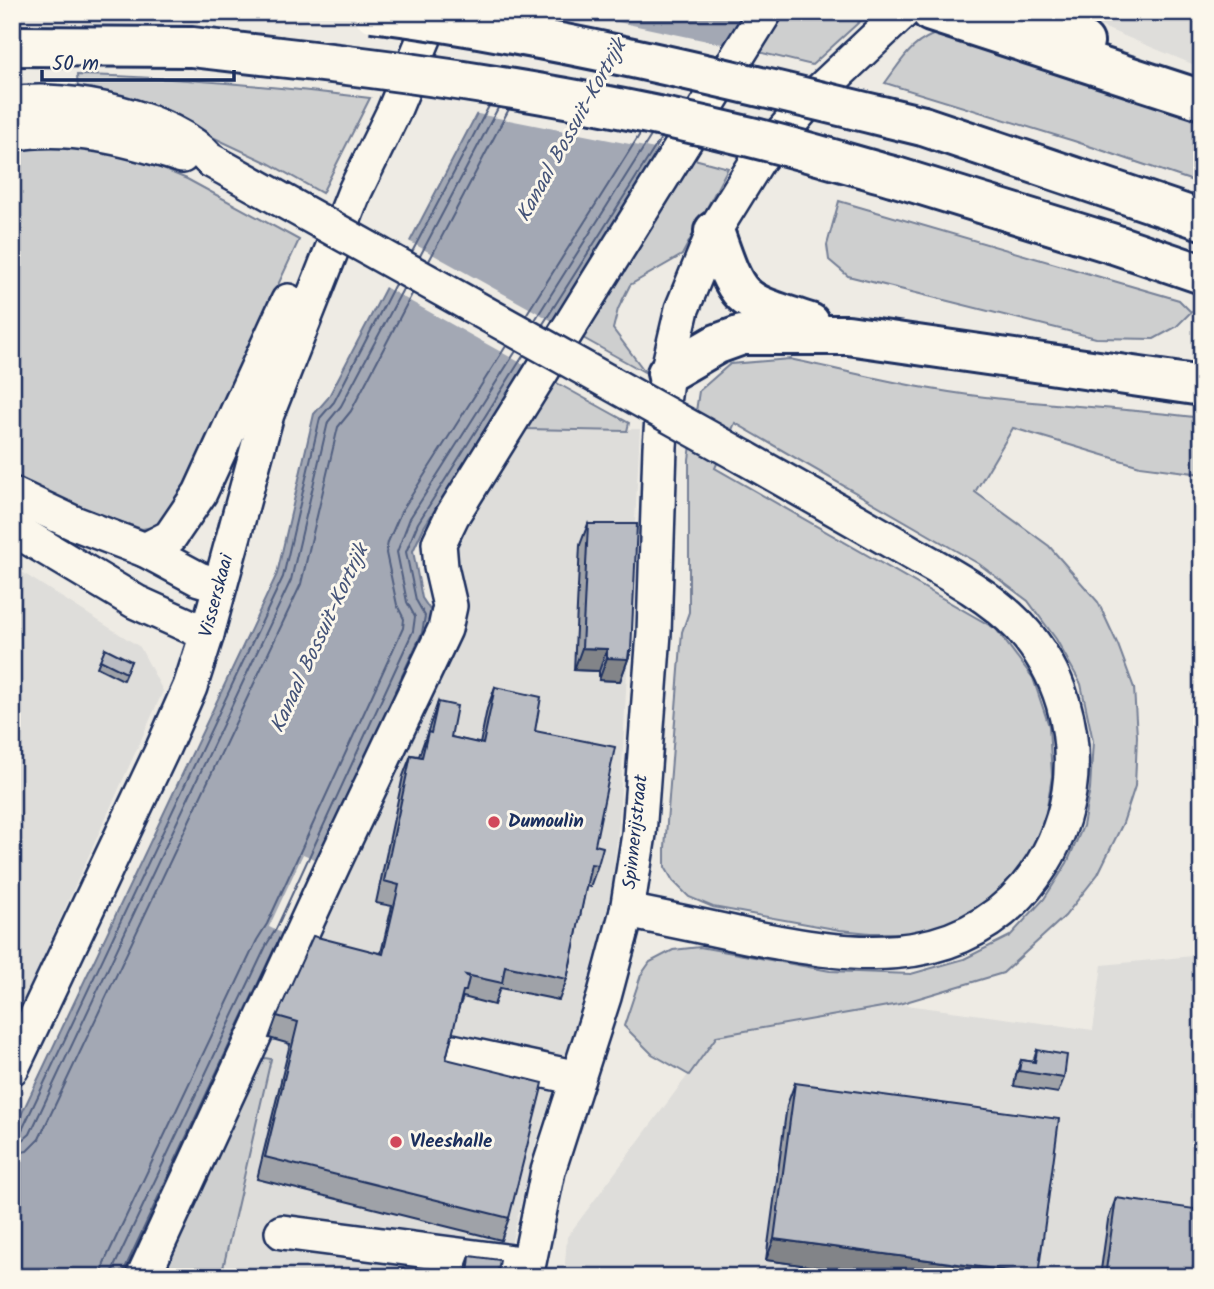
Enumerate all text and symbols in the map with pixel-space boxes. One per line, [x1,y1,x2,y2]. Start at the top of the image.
water label: Kanaal Bossuit-Kortrijk [508,31,638,228]
scale bar [42,38,234,82]
text: 50 m [52,48,99,81]
water label: Kanaal Bossuit-Kortrijk [262,537,379,739]
street label: Visserskaai [192,550,243,641]
street label: Spinnerijstraat [615,773,657,891]
place label: Dumoulin [508,807,584,837]
marker: Dumoulin [486,814,502,830]
place label: Vleeshalle [410,1127,492,1157]
marker: Vleeshalle [388,1134,404,1150]

